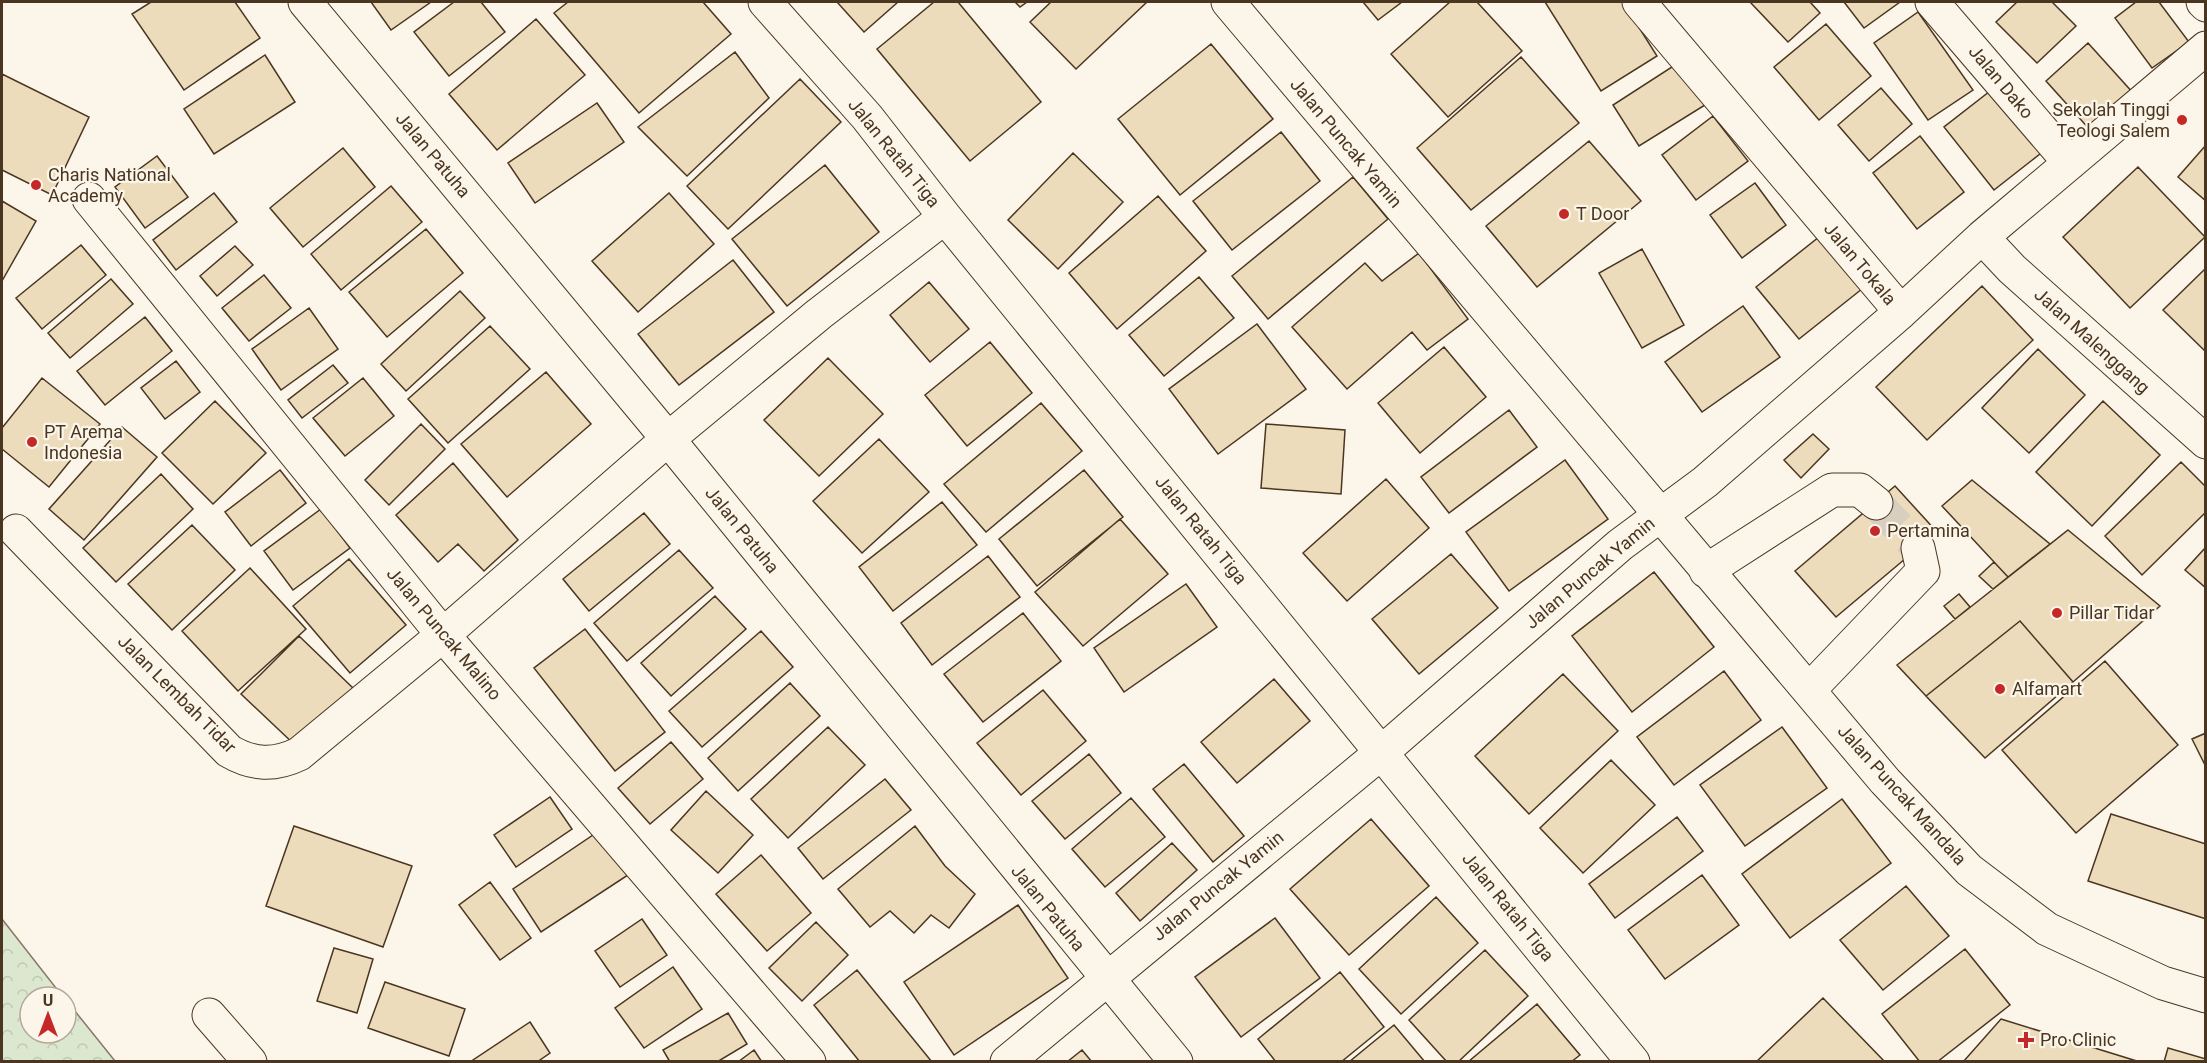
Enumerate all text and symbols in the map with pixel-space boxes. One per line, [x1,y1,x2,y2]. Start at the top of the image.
street label: Jalan Dako [1965,41,2038,123]
street label: Jalan Puncak Yamin [1286,74,1407,212]
street label: Jalan Ratah Tiga [844,94,945,211]
place label: Sekolah Tinggi Teologi Salem [2053,99,2170,141]
street label: Jalan Patuha [392,108,475,202]
marker: Sekolah Tinggi Teologi Salem [2175,113,2189,127]
place label: Charis National Academy [48,164,171,206]
marker: Charis National Academy [29,178,43,192]
place label: T Door [1576,203,1629,224]
marker: T Door [1557,207,1571,221]
street label: Jalan Tokala [1820,218,1901,309]
street label: Jalan Malenggang [2030,283,2154,398]
place label: PT Arema Indonesia [44,421,123,463]
marker: PT Arema Indonesia [25,435,39,449]
street label: Jalan Ratah Tiga [1151,471,1252,588]
street label: Jalan Patuha [701,482,784,577]
street label: Jalan Puncak Yamin [1521,512,1659,633]
place label: Pertamina [1887,520,1970,541]
marker: Pertamina [1868,524,1882,538]
street label: Jalan Puncak Malino [383,563,506,704]
place label: Pillar Tidar [2069,602,2155,623]
marker: Pillar Tidar [2050,606,2064,620]
street label: Jalan Lembah Tidar [114,630,241,757]
place label: Alfamart [2012,678,2082,699]
marker: Alfamart [1993,682,2007,696]
street label: Jalan Puncak Mandala [1834,720,1971,869]
street label: Jalan Puncak Yamin [1148,826,1287,945]
street label: Jalan Ratah Tiga [1458,848,1559,965]
street label: Jalan Patuha [1007,860,1090,955]
north arrow [18,985,78,1045]
text: U [43,991,53,1010]
place label: Pro Clinic [2040,1029,2116,1050]
marker: Pro Clinic [2017,1031,2035,1049]

